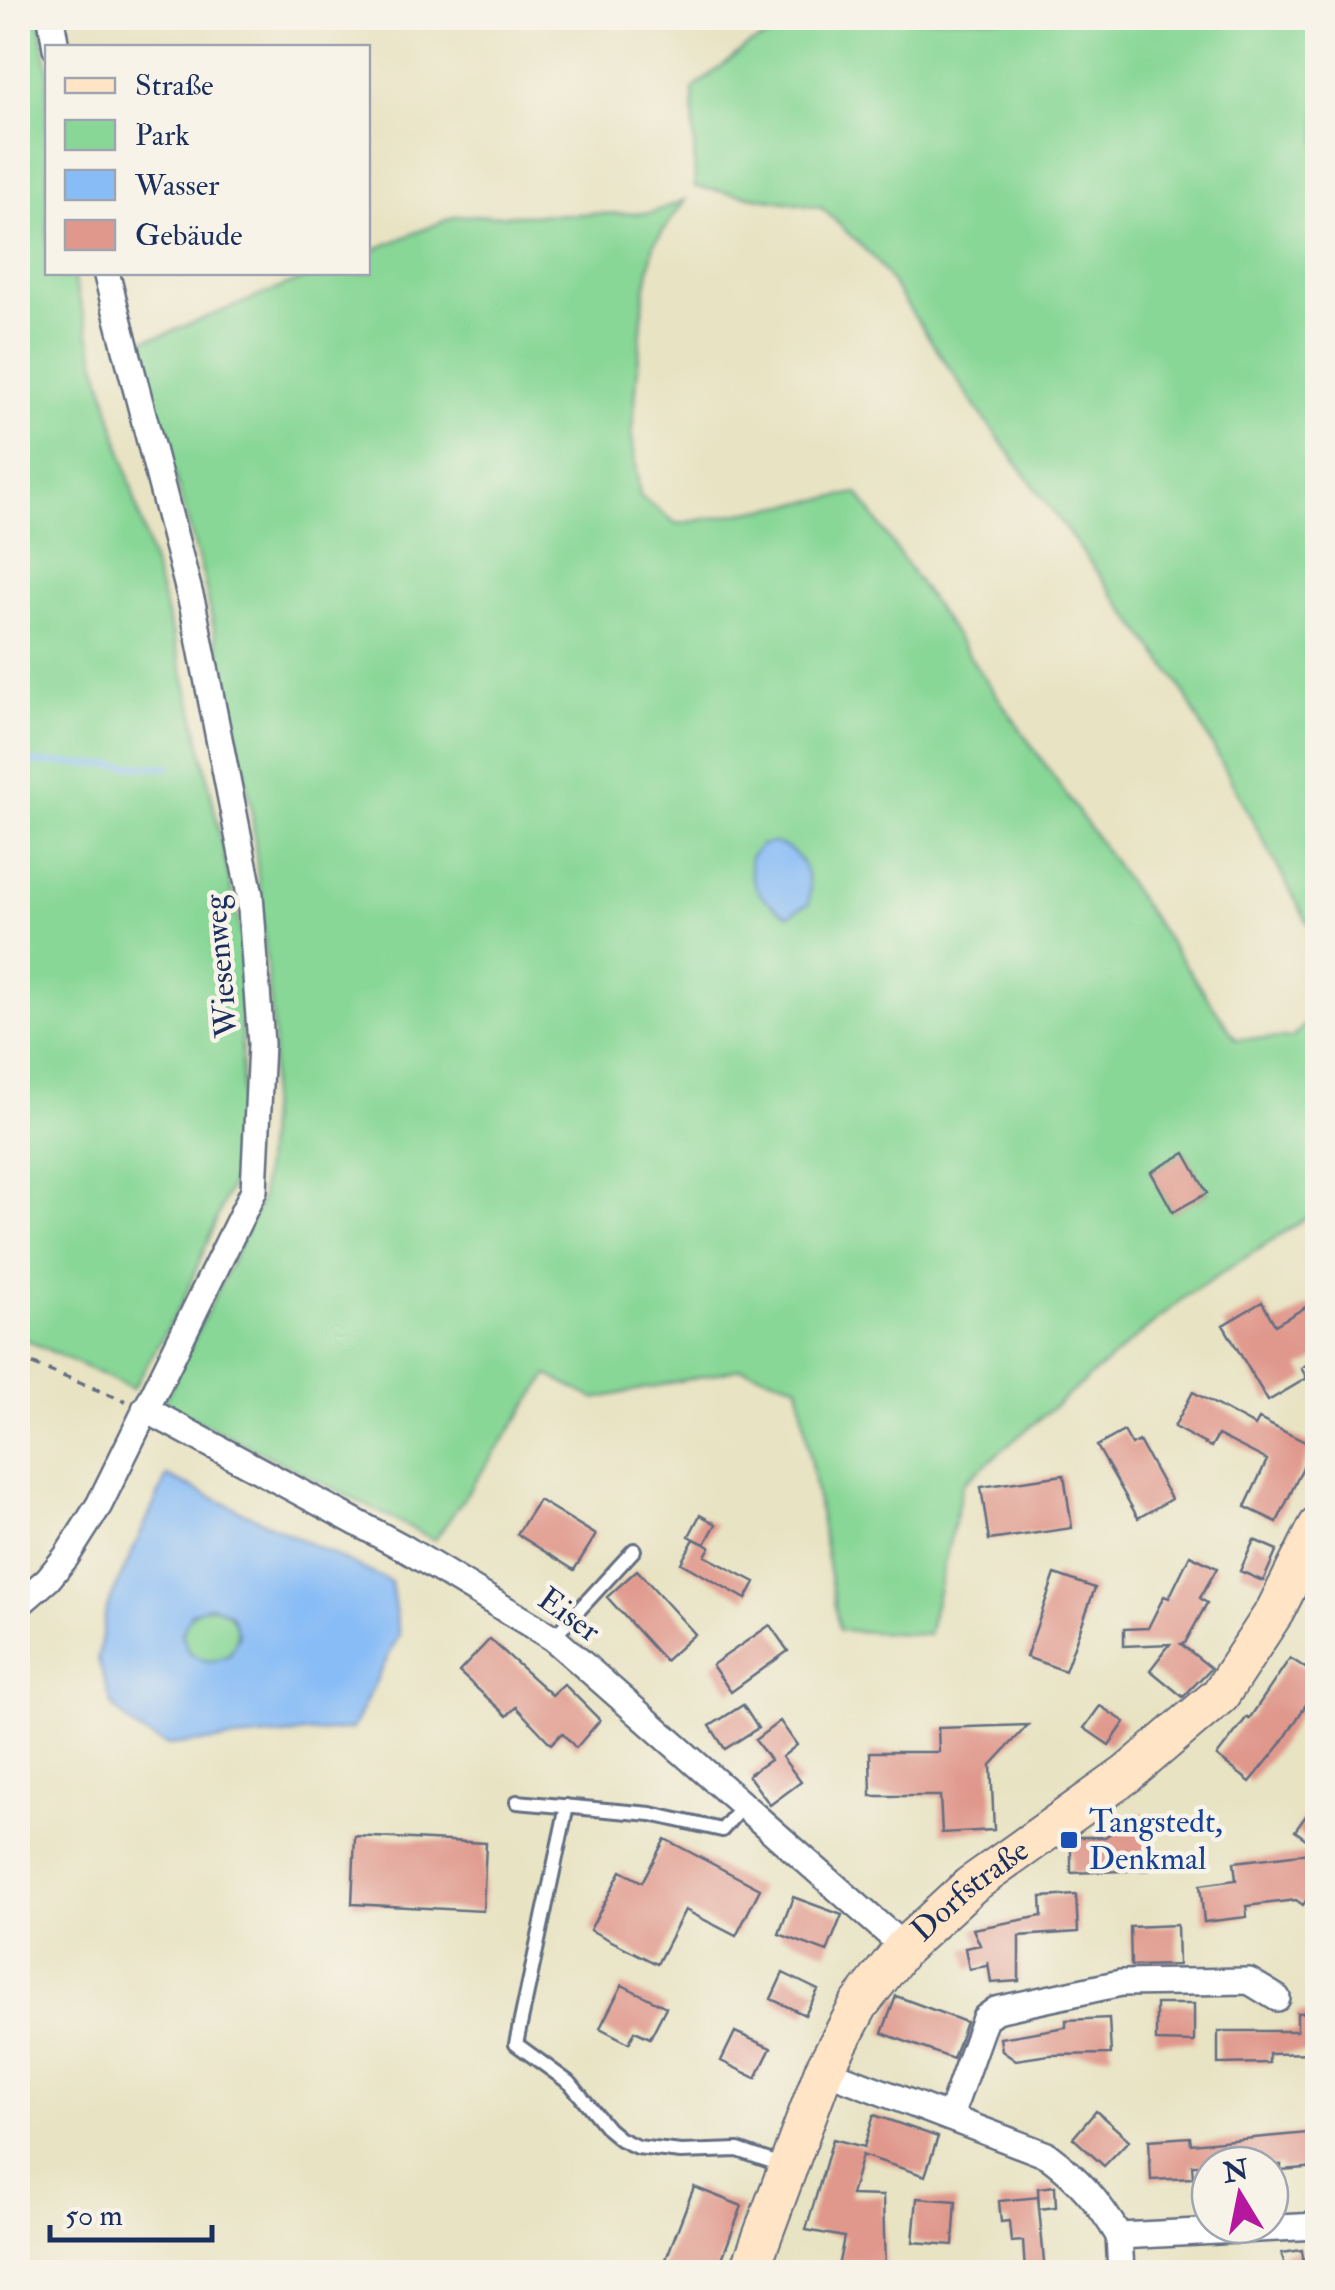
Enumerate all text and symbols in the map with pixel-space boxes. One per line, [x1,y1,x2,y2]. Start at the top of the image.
legend [45,45,370,275]
text: Straße [135,67,214,104]
text: Park [135,117,190,154]
text: Wasser [134,167,220,204]
text: Gebäude [135,217,243,254]
street label: Wiesenweg [195,892,247,1040]
street label: Eiser [530,1579,608,1651]
place label: Tangstedt, Denkmal [1089,1802,1223,1879]
marker: Tangstedt, Denkmal [1058,1829,1080,1851]
street label: Dorfstraße [903,1830,1037,1950]
north arrow [1190,2145,1290,2245]
text: N [1220,2152,1252,2191]
scale bar [50,2180,212,2242]
text: 50 m [65,2197,123,2234]

